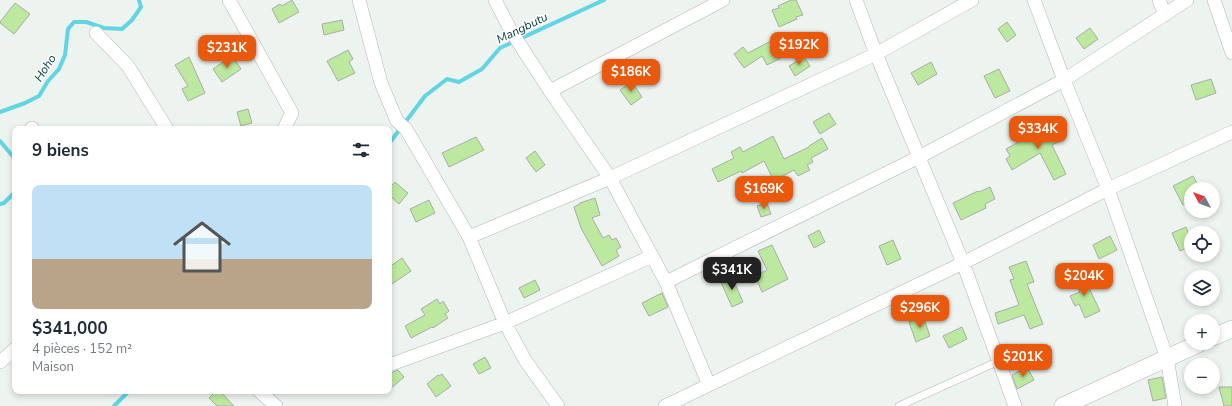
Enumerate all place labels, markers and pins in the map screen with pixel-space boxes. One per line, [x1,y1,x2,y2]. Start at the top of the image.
pin: $192K [771,32,827,66]
pin: $231K [199,35,255,69]
pin: $186K [603,59,659,93]
pin: $334K [1010,116,1066,150]
pin: $169K [736,176,792,210]
pin: $341K [704,257,760,291]
pin: $204K [1056,263,1112,297]
pin: $296K [892,295,948,329]
pin: $201K [995,344,1051,378]

